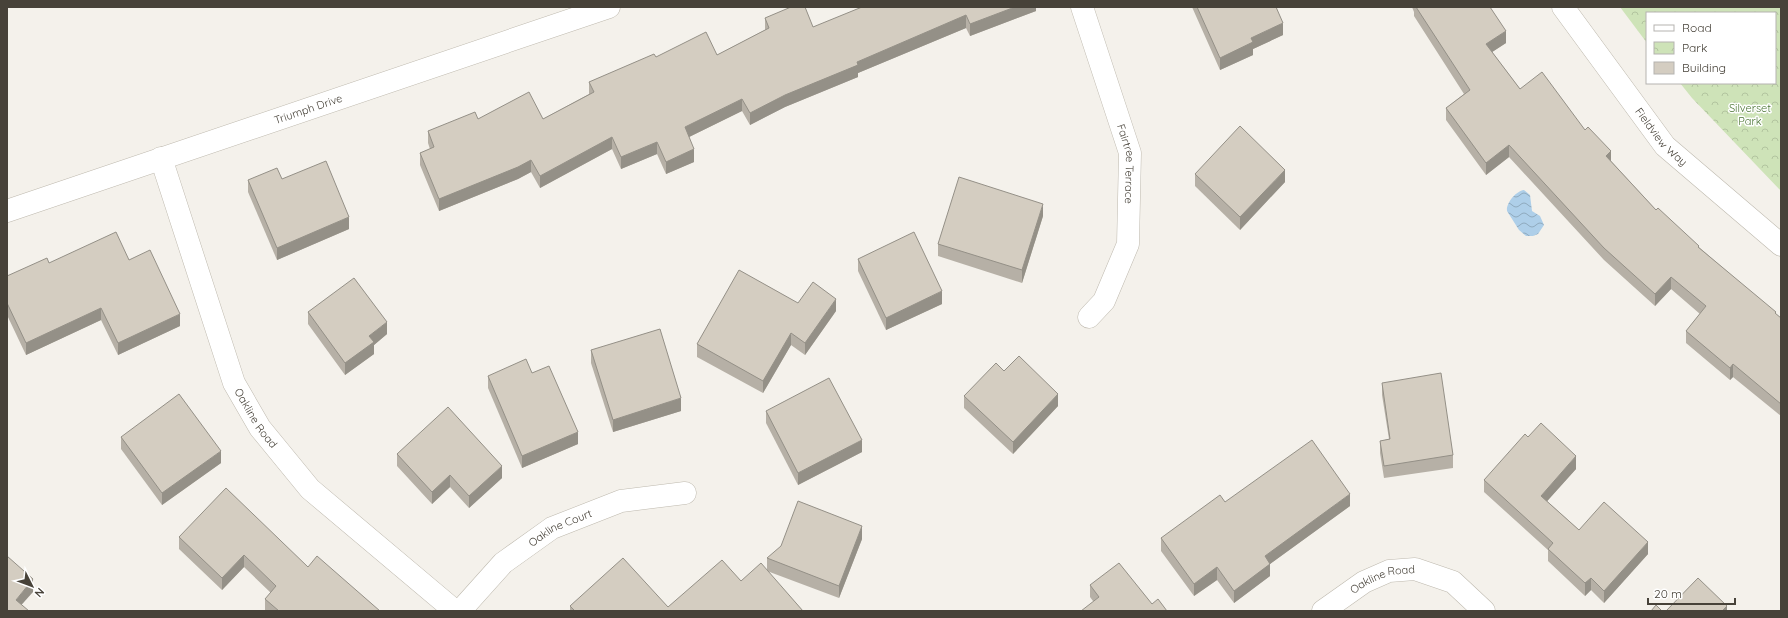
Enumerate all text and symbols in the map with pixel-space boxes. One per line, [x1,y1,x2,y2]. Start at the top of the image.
legend [1646,12,1776,84]
text: Road [1682,20,1712,35]
text: Park [1682,40,1707,55]
text: Building [1682,60,1726,75]
street label: Triumph Drive [272,91,344,127]
park label: Silverset Park [1729,101,1771,128]
street label: Fieldview Way [1632,105,1690,169]
street label: Fairtree Terrace [1114,122,1138,204]
street label: Oakline Road [231,386,281,451]
street label: Oakline Court [526,506,594,550]
street label: Oakline Road [1347,562,1415,597]
north arrow [12,566,52,606]
scale bar [1648,580,1735,606]
text: N [32,585,47,600]
text: 20 m [1654,586,1682,601]

